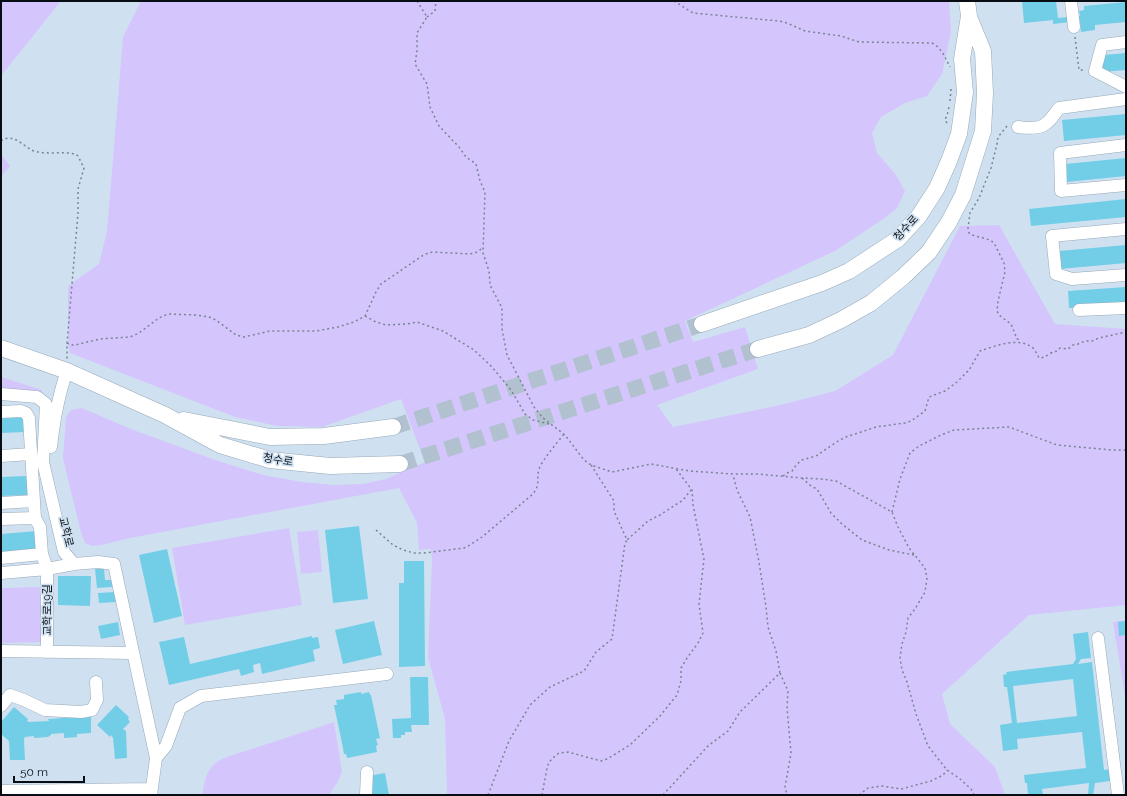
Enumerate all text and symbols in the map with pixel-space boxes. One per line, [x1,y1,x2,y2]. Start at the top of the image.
street label: 청수로 [891,212,921,244]
street label: 청수로 [262,451,294,469]
street label: 교학로 [56,516,76,548]
street label: 교학로19길 [41,584,54,636]
scale bar [14,758,84,784]
text: 50 m [20,765,48,779]

